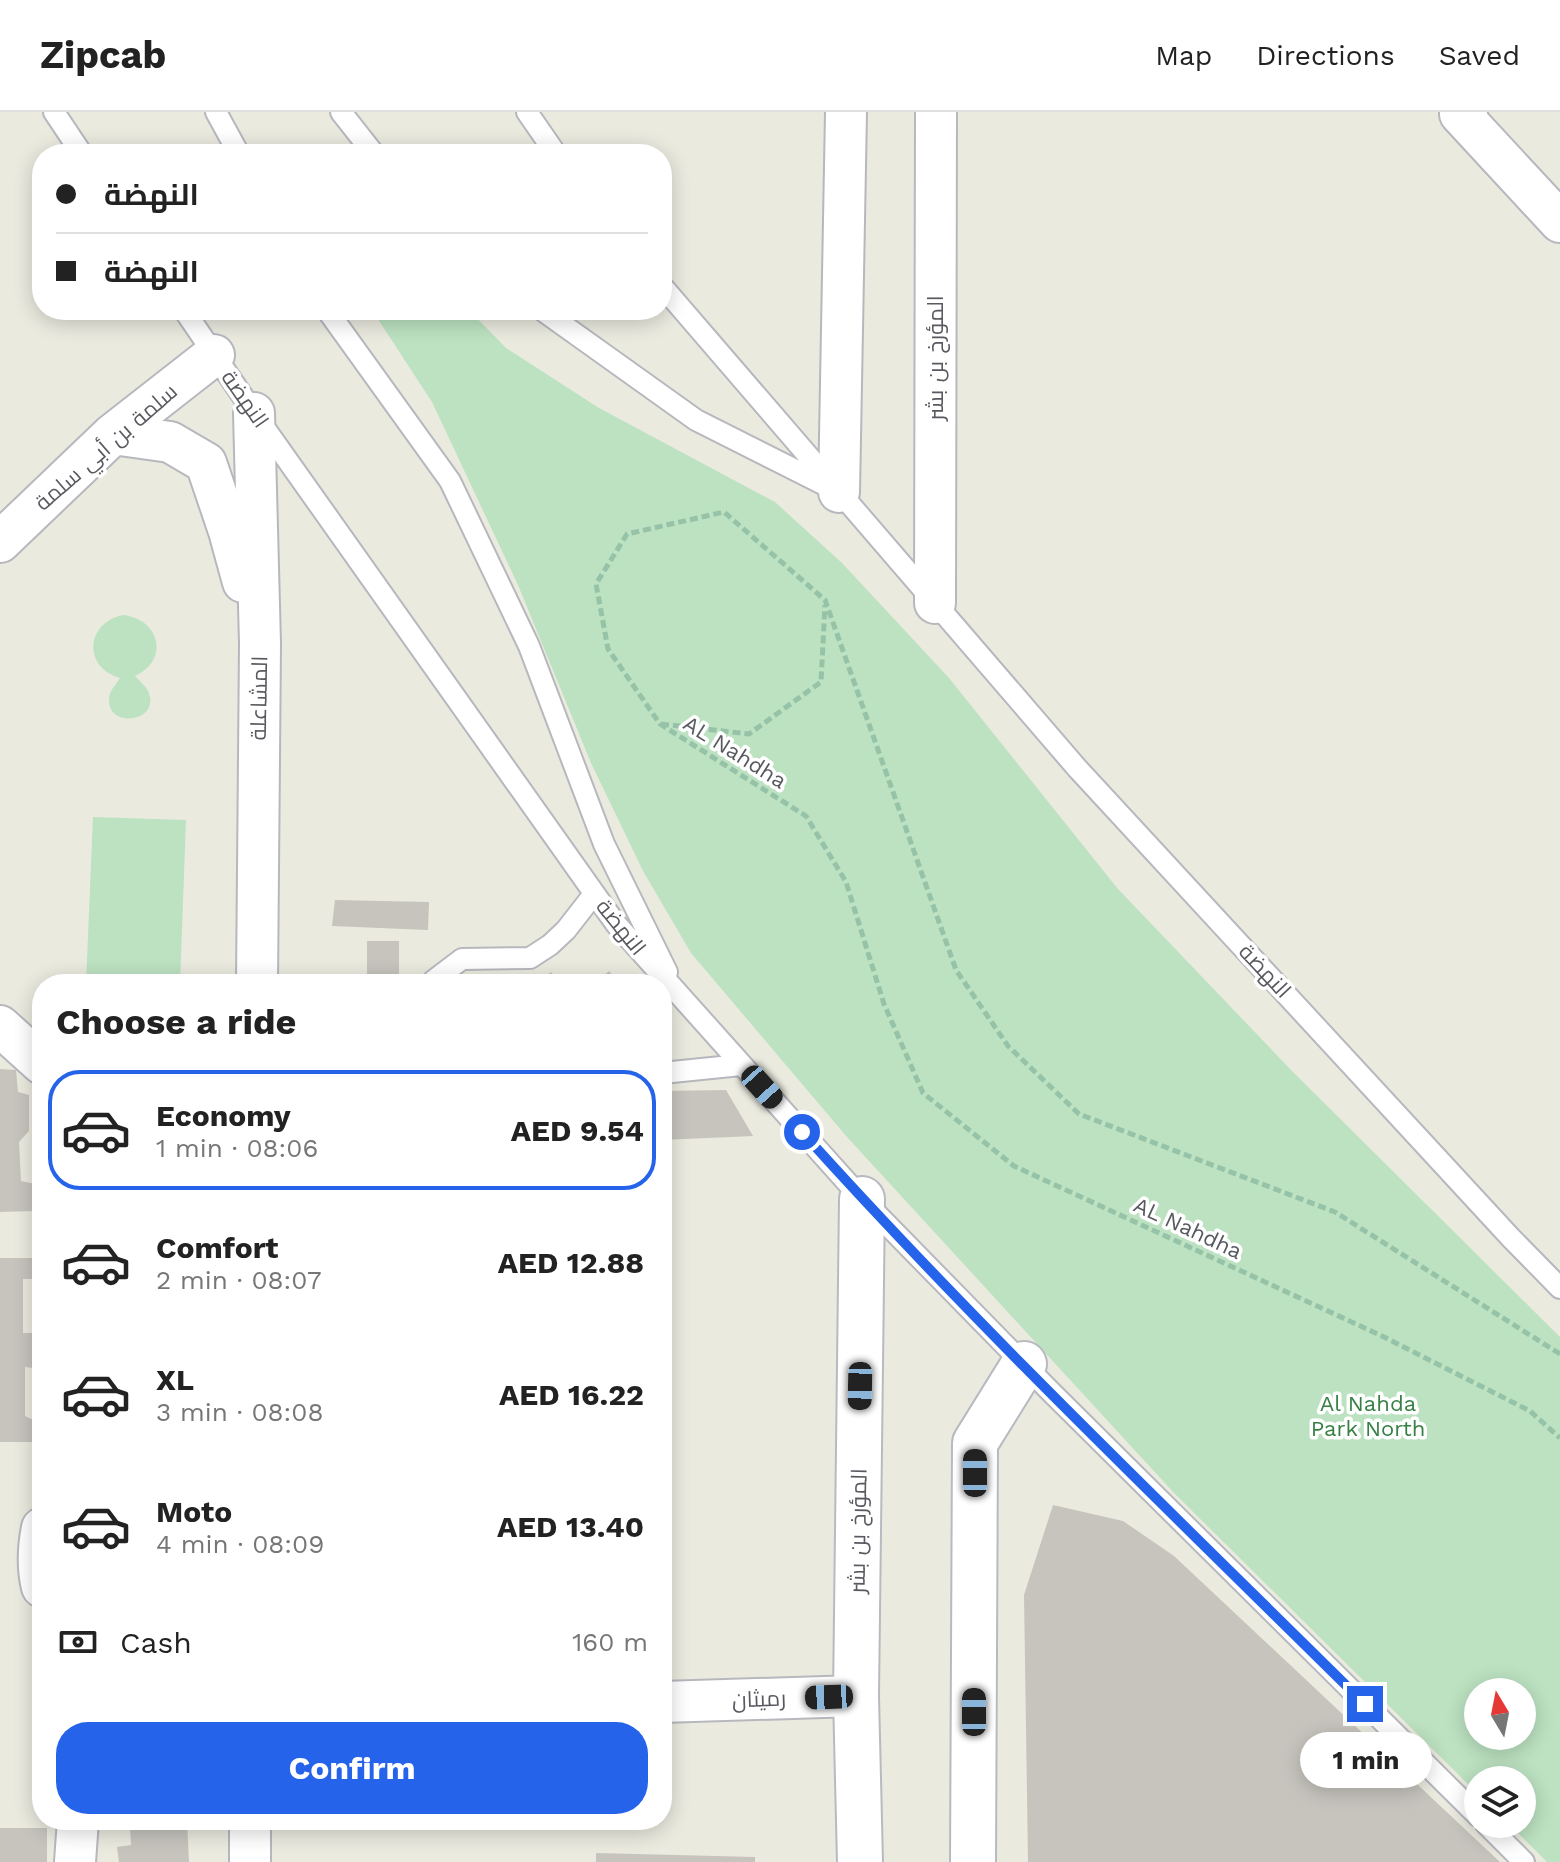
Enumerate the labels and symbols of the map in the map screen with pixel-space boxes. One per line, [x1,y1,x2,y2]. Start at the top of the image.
street label: المؤرخ بن بشر [923,295,950,423]
street label: النهضة [215,365,274,433]
street label: سلمة بن أبي سلمة [29,378,185,519]
street label: المشاعلة [246,655,272,741]
street label: AL Nahdha [679,711,791,793]
street label: النهضة [590,894,651,961]
street label: النهضة [1233,939,1296,1004]
car [737,1061,787,1113]
route start [784,1114,820,1150]
street label: AL Nahdha [1130,1192,1246,1264]
car [848,1362,872,1410]
park label: Al Nahda Park North [1311,1391,1425,1441]
car [963,1449,987,1497]
street label: المؤرخ بن بشر [844,1468,874,1596]
north arrow [1464,1678,1536,1750]
car [805,1684,853,1710]
street label: رميثان [732,1686,786,1712]
route end [1347,1686,1383,1722]
car [962,1688,986,1736]
callout: 1 min [1299,1732,1431,1788]

